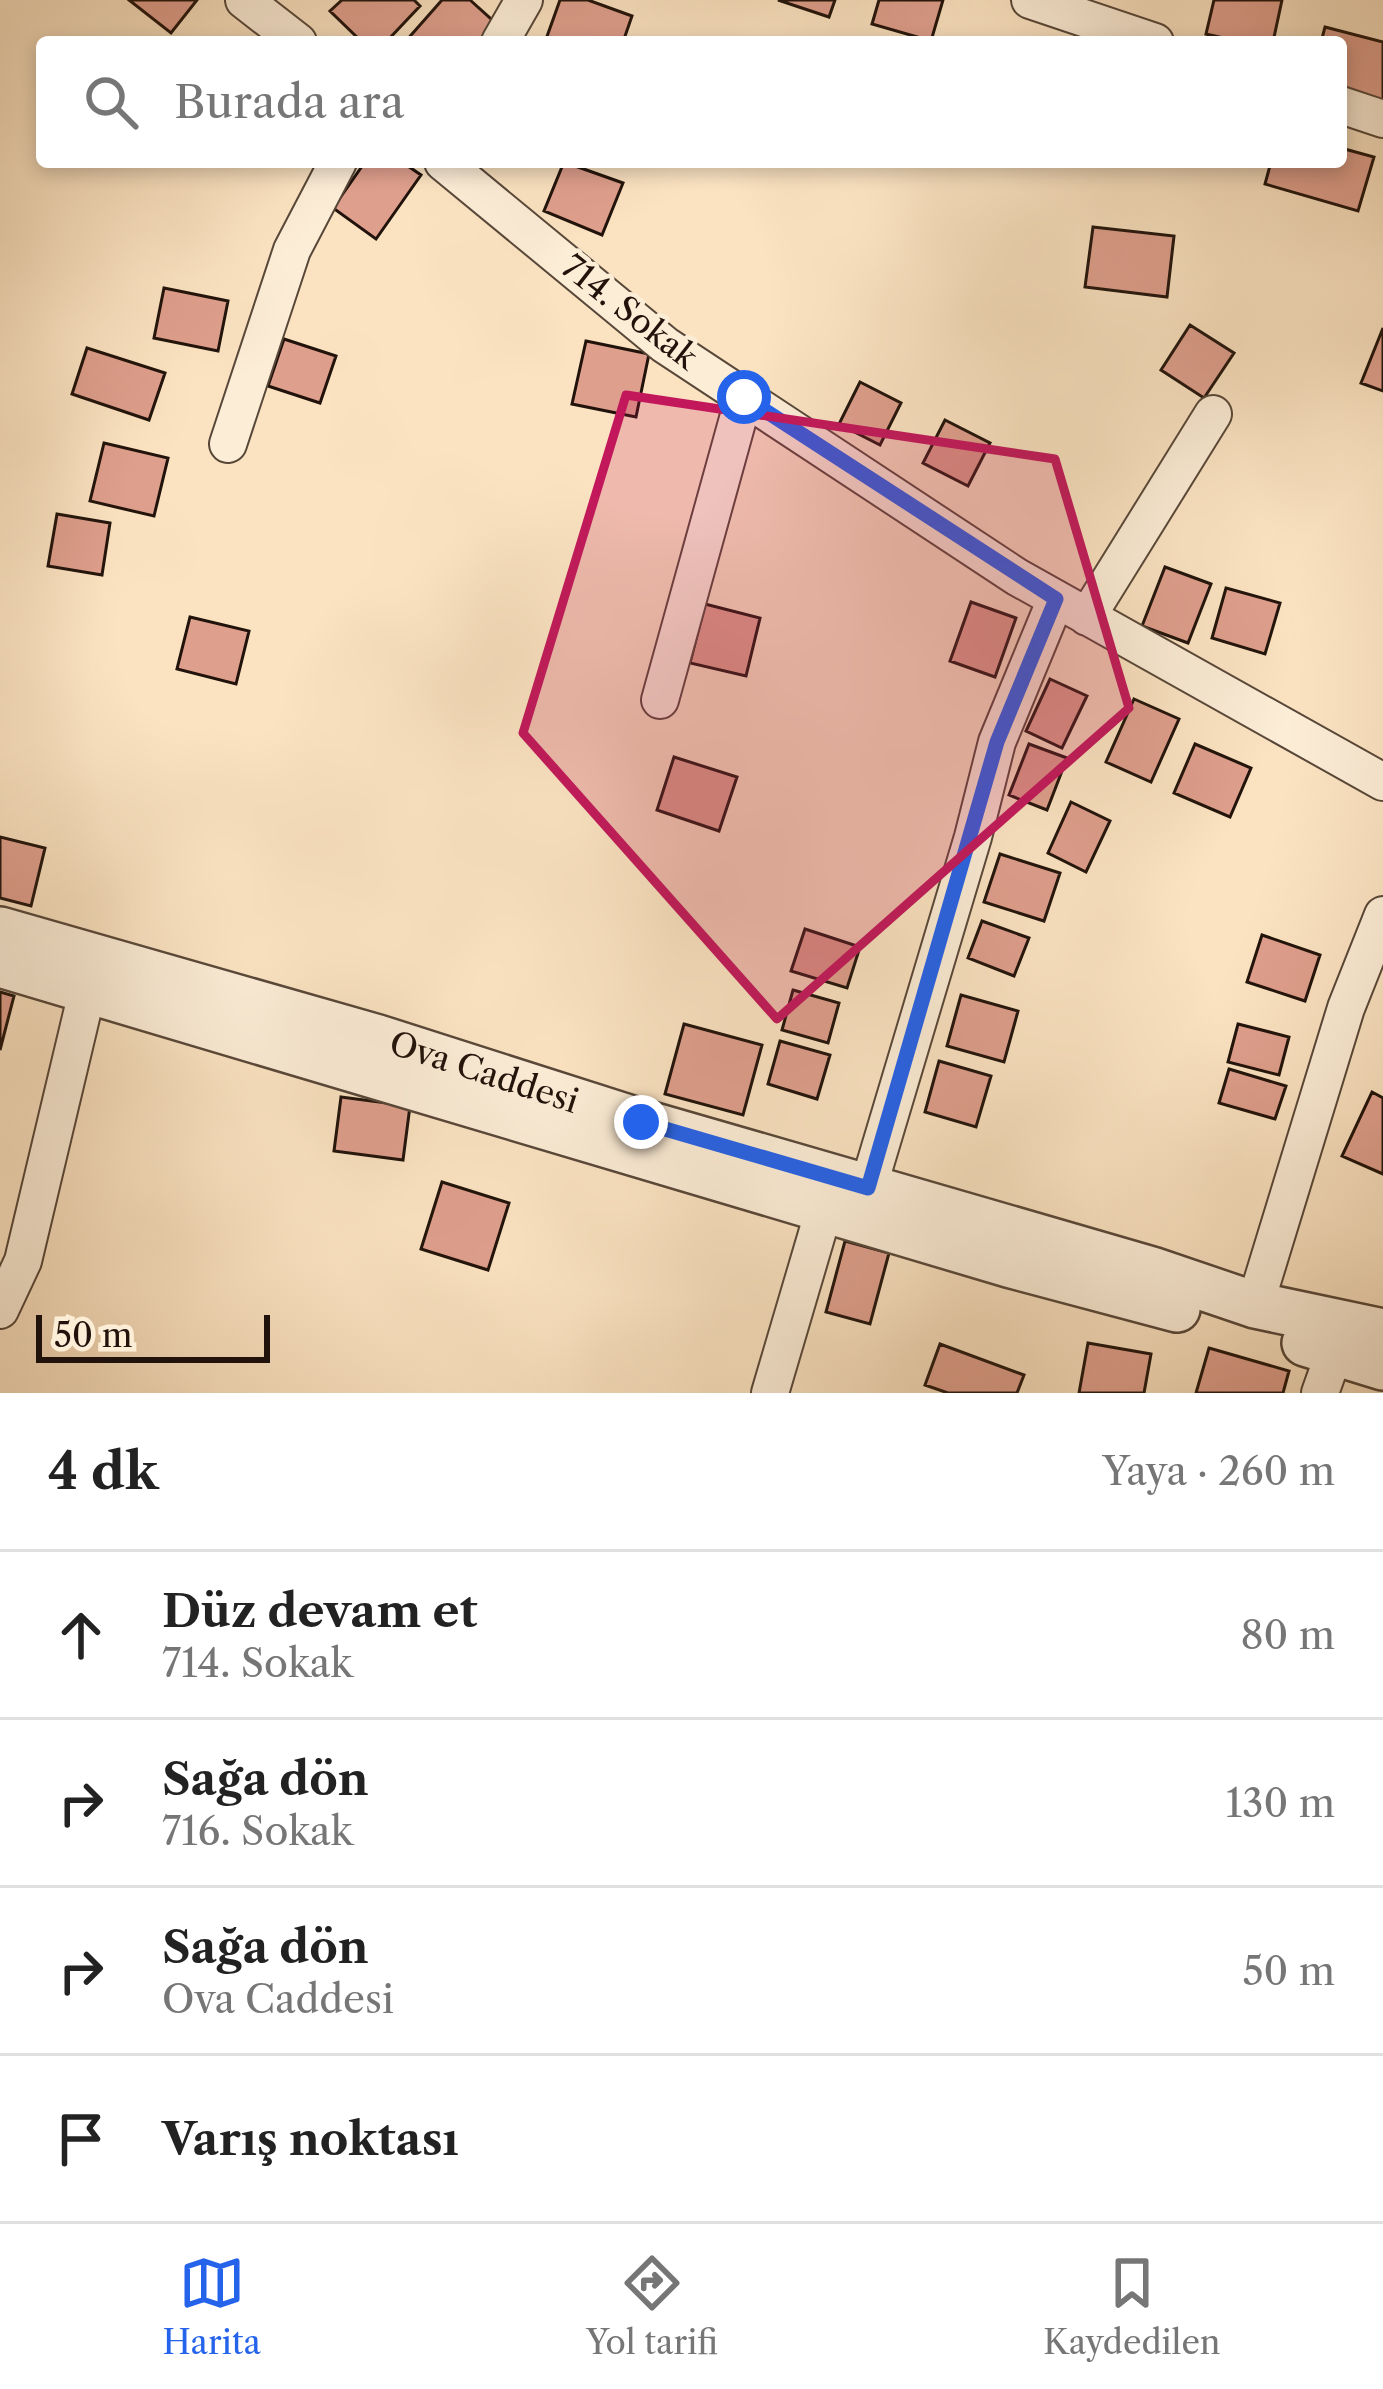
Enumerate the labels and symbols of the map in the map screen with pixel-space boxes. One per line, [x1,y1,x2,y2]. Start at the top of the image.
street label: 714. Sokak [554,246,708,379]
route start [717,370,771,424]
street label: Ova Caddesi [384,1022,584,1122]
route end [614,1095,668,1149]
scale bar [36,1309,270,1362]

